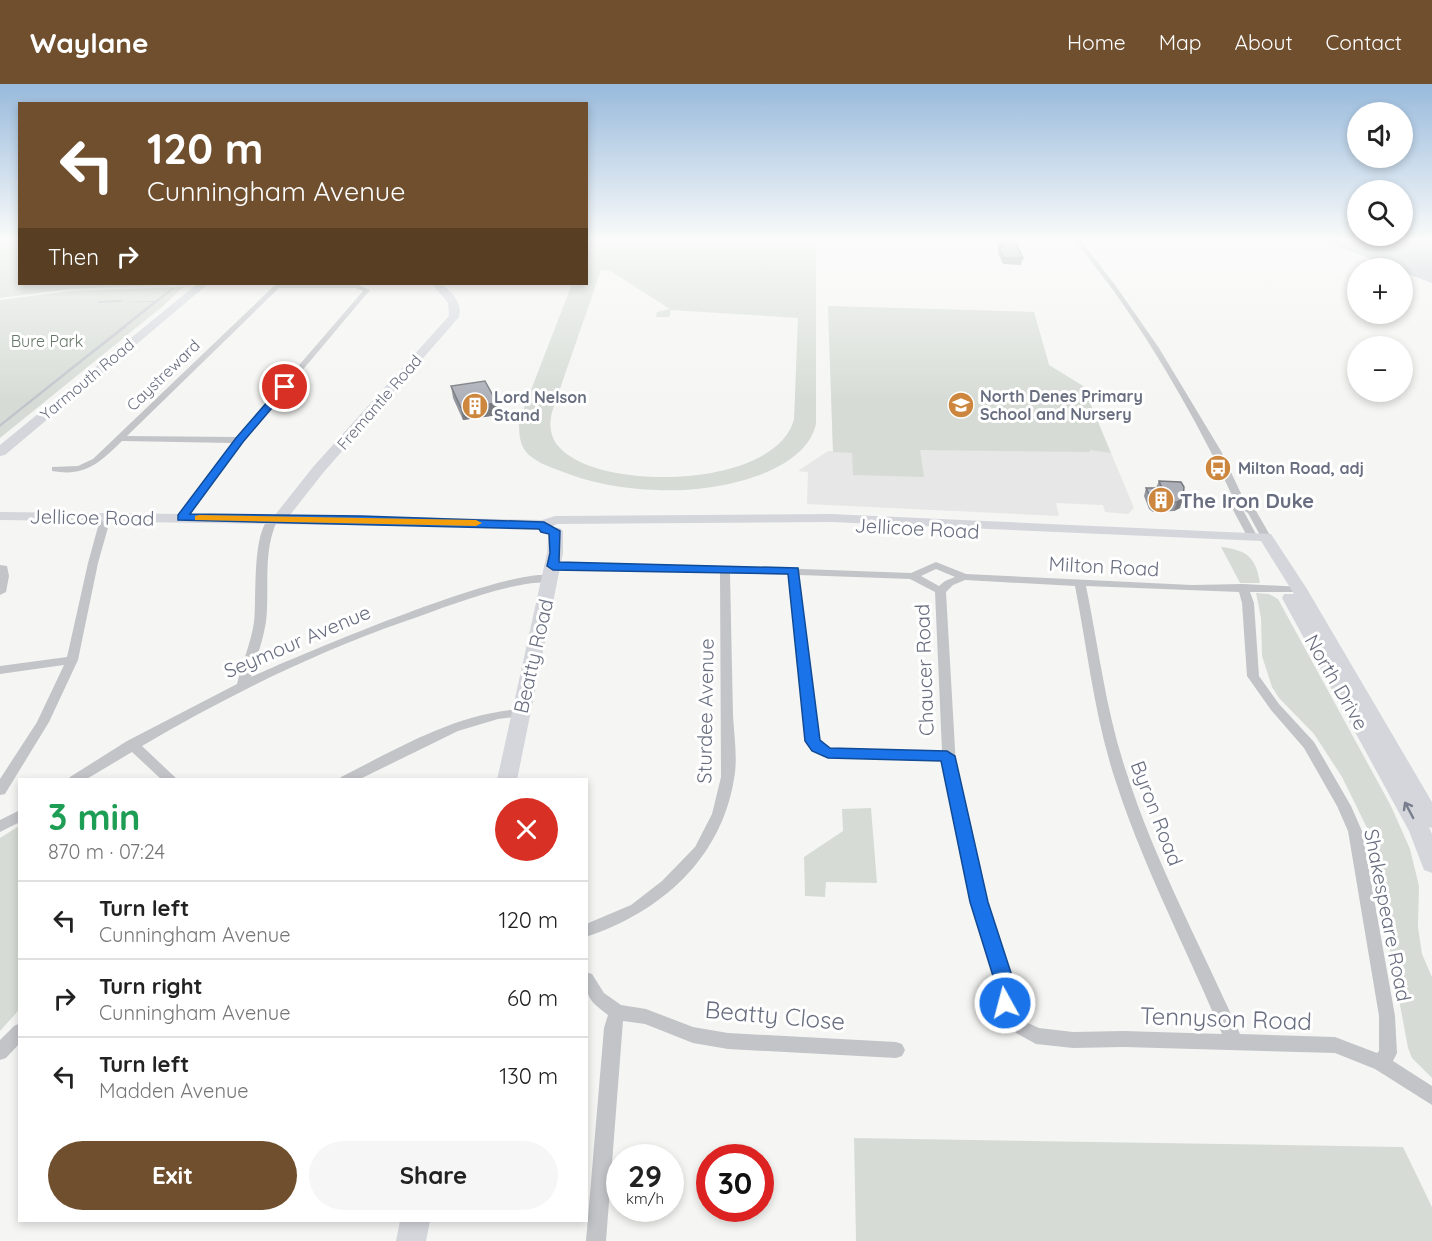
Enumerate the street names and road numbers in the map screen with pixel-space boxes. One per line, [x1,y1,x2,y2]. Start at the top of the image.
street label: Yarmouth Road [36,334,138,424]
street label: Caystreward [122,335,204,415]
street label: Fremantle Road [332,350,426,454]
street label: Jellicoe Road [29,503,155,531]
street label: Jellicoe Road [854,512,980,544]
street label: Milton Road [1048,551,1160,581]
street label: Beatty Road [508,596,558,716]
street label: Seymour Avenue [220,599,374,683]
street label: Chaucer Road [909,604,939,736]
street label: North Drive [1300,630,1374,734]
street label: Sturdee Avenue [691,638,719,784]
street label: Byron Road [1126,757,1188,869]
street label: Shakespeare Road [1359,827,1417,1003]
street label: Beatty Close [704,994,846,1036]
street label: Tennyson Road [1140,1000,1312,1036]

